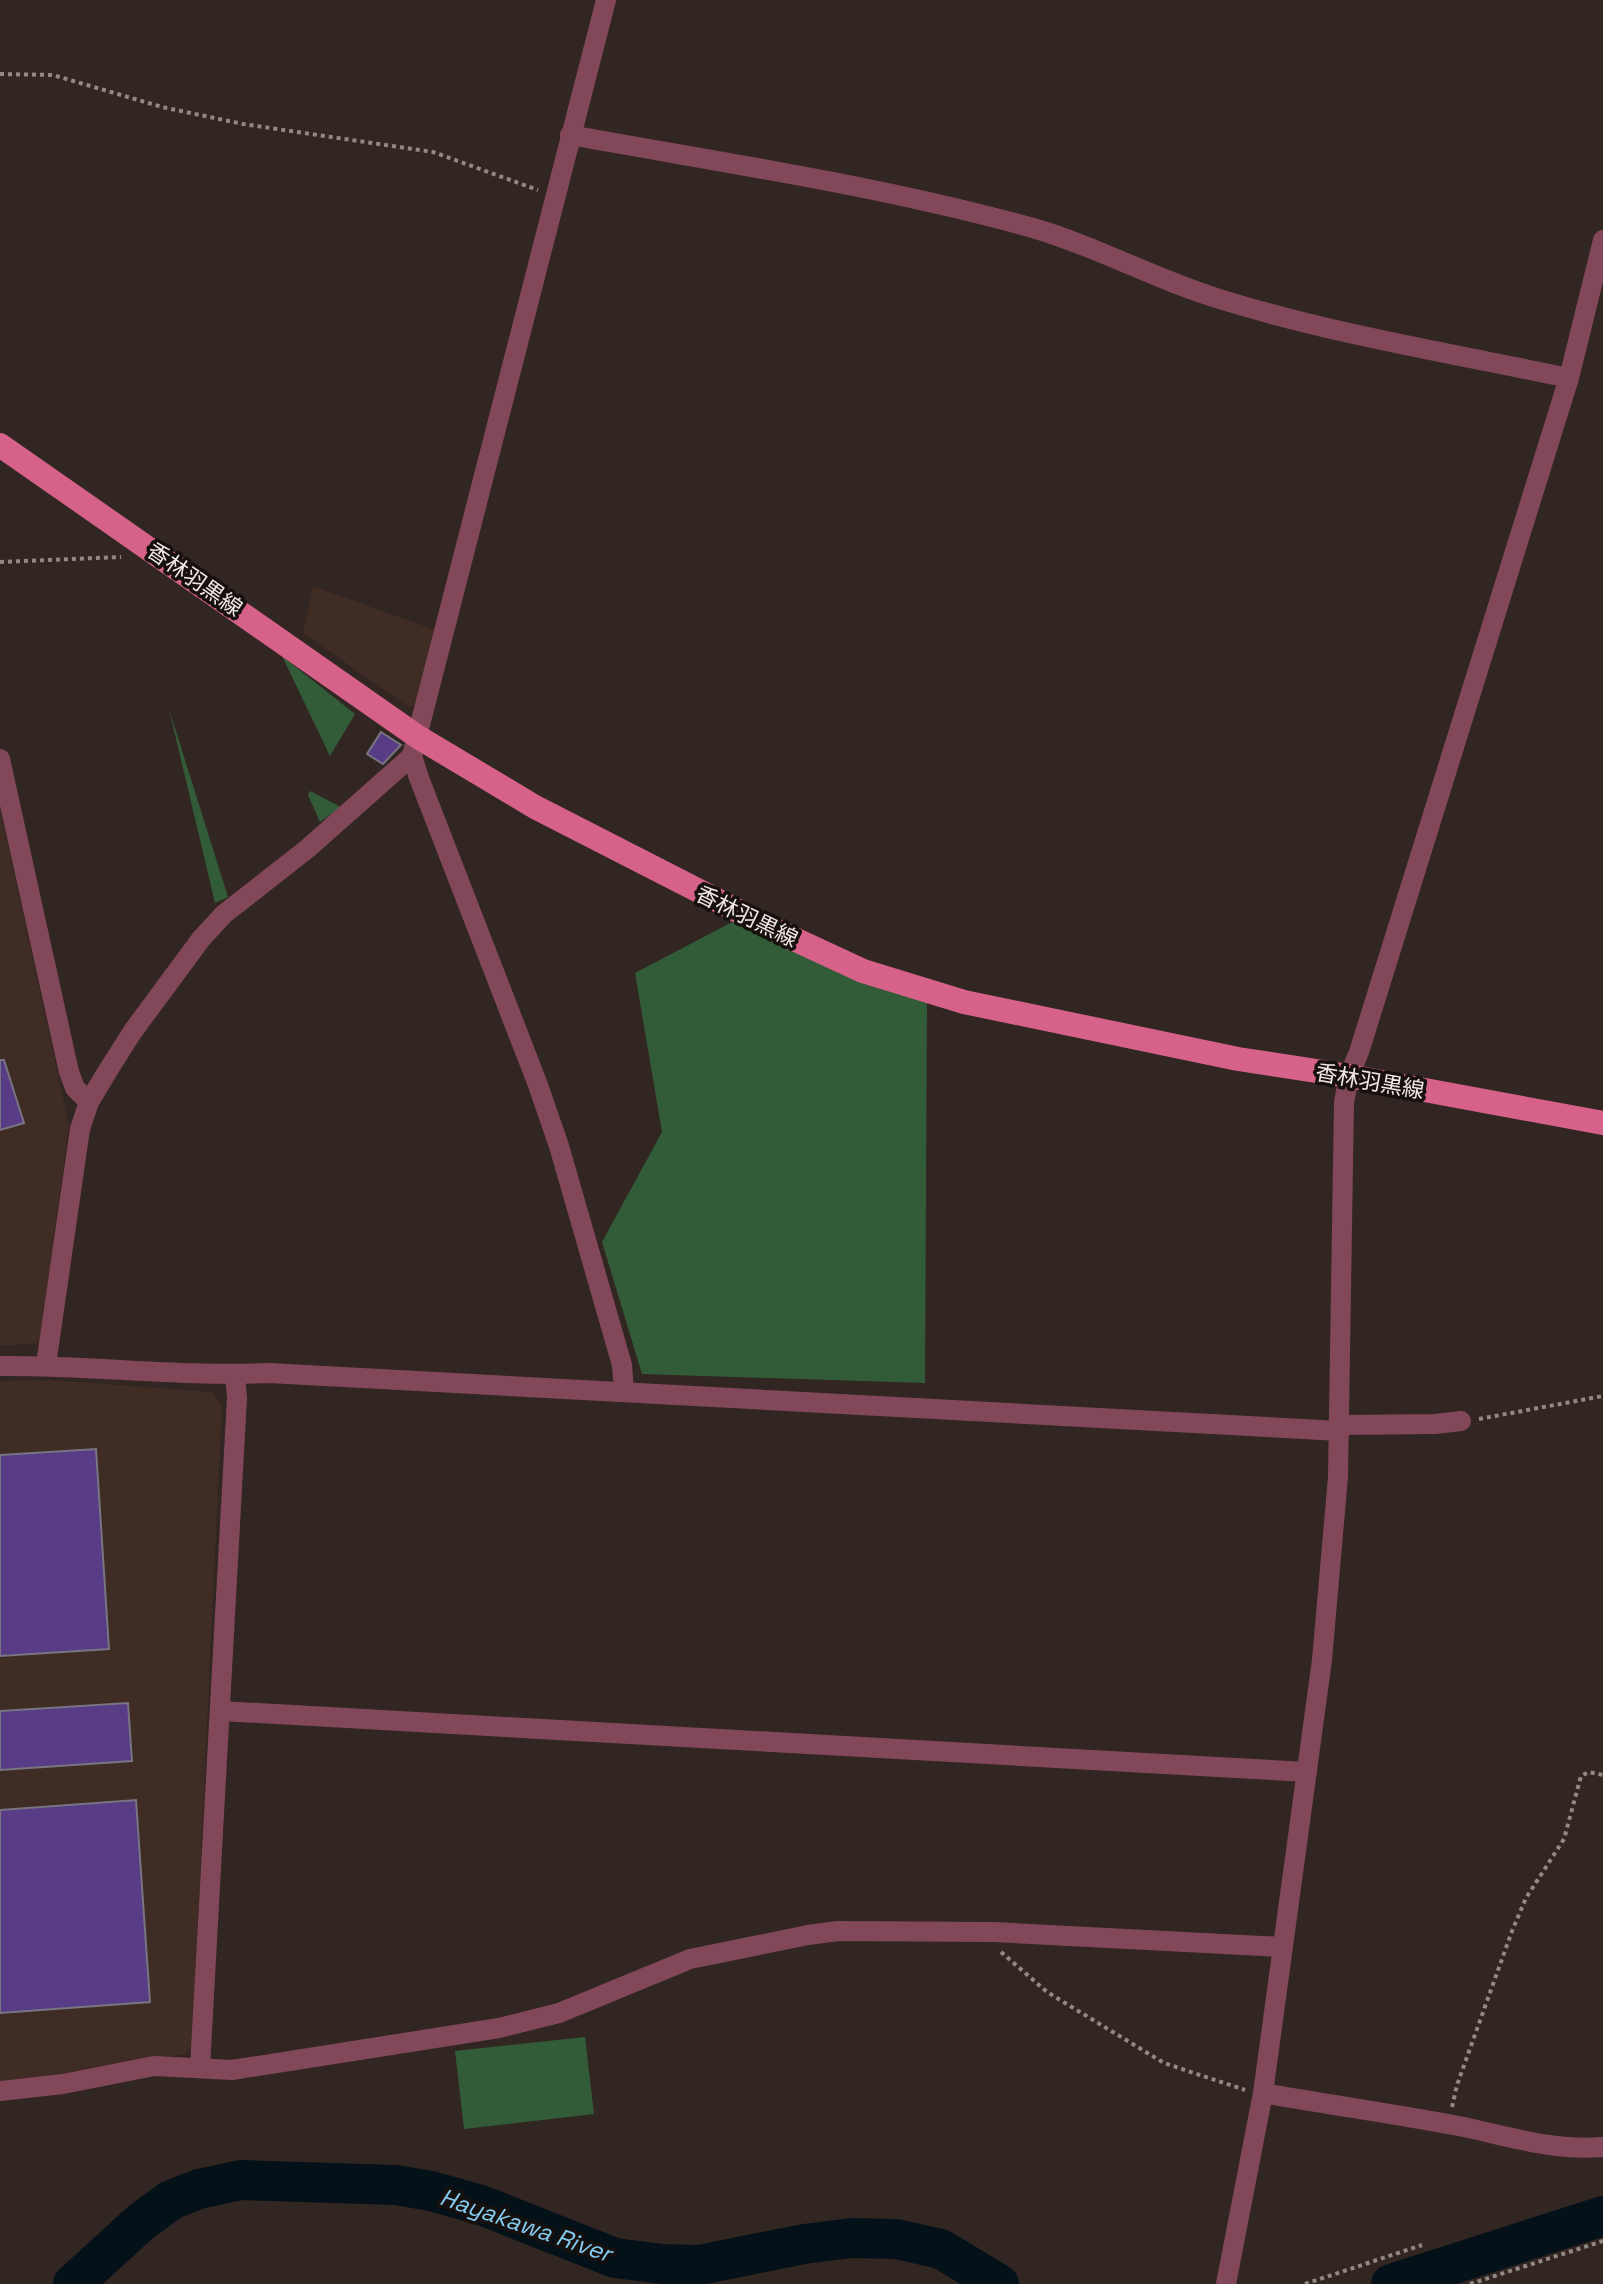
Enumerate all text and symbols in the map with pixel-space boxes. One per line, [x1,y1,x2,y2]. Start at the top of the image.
street label: 香林羽黒線 [142,536,248,622]
street label: 香林羽黒線 [691,879,803,953]
street label: 香林羽黒線 [1313,1058,1427,1104]
water label: Hayakawa River [436,2181,619,2270]

